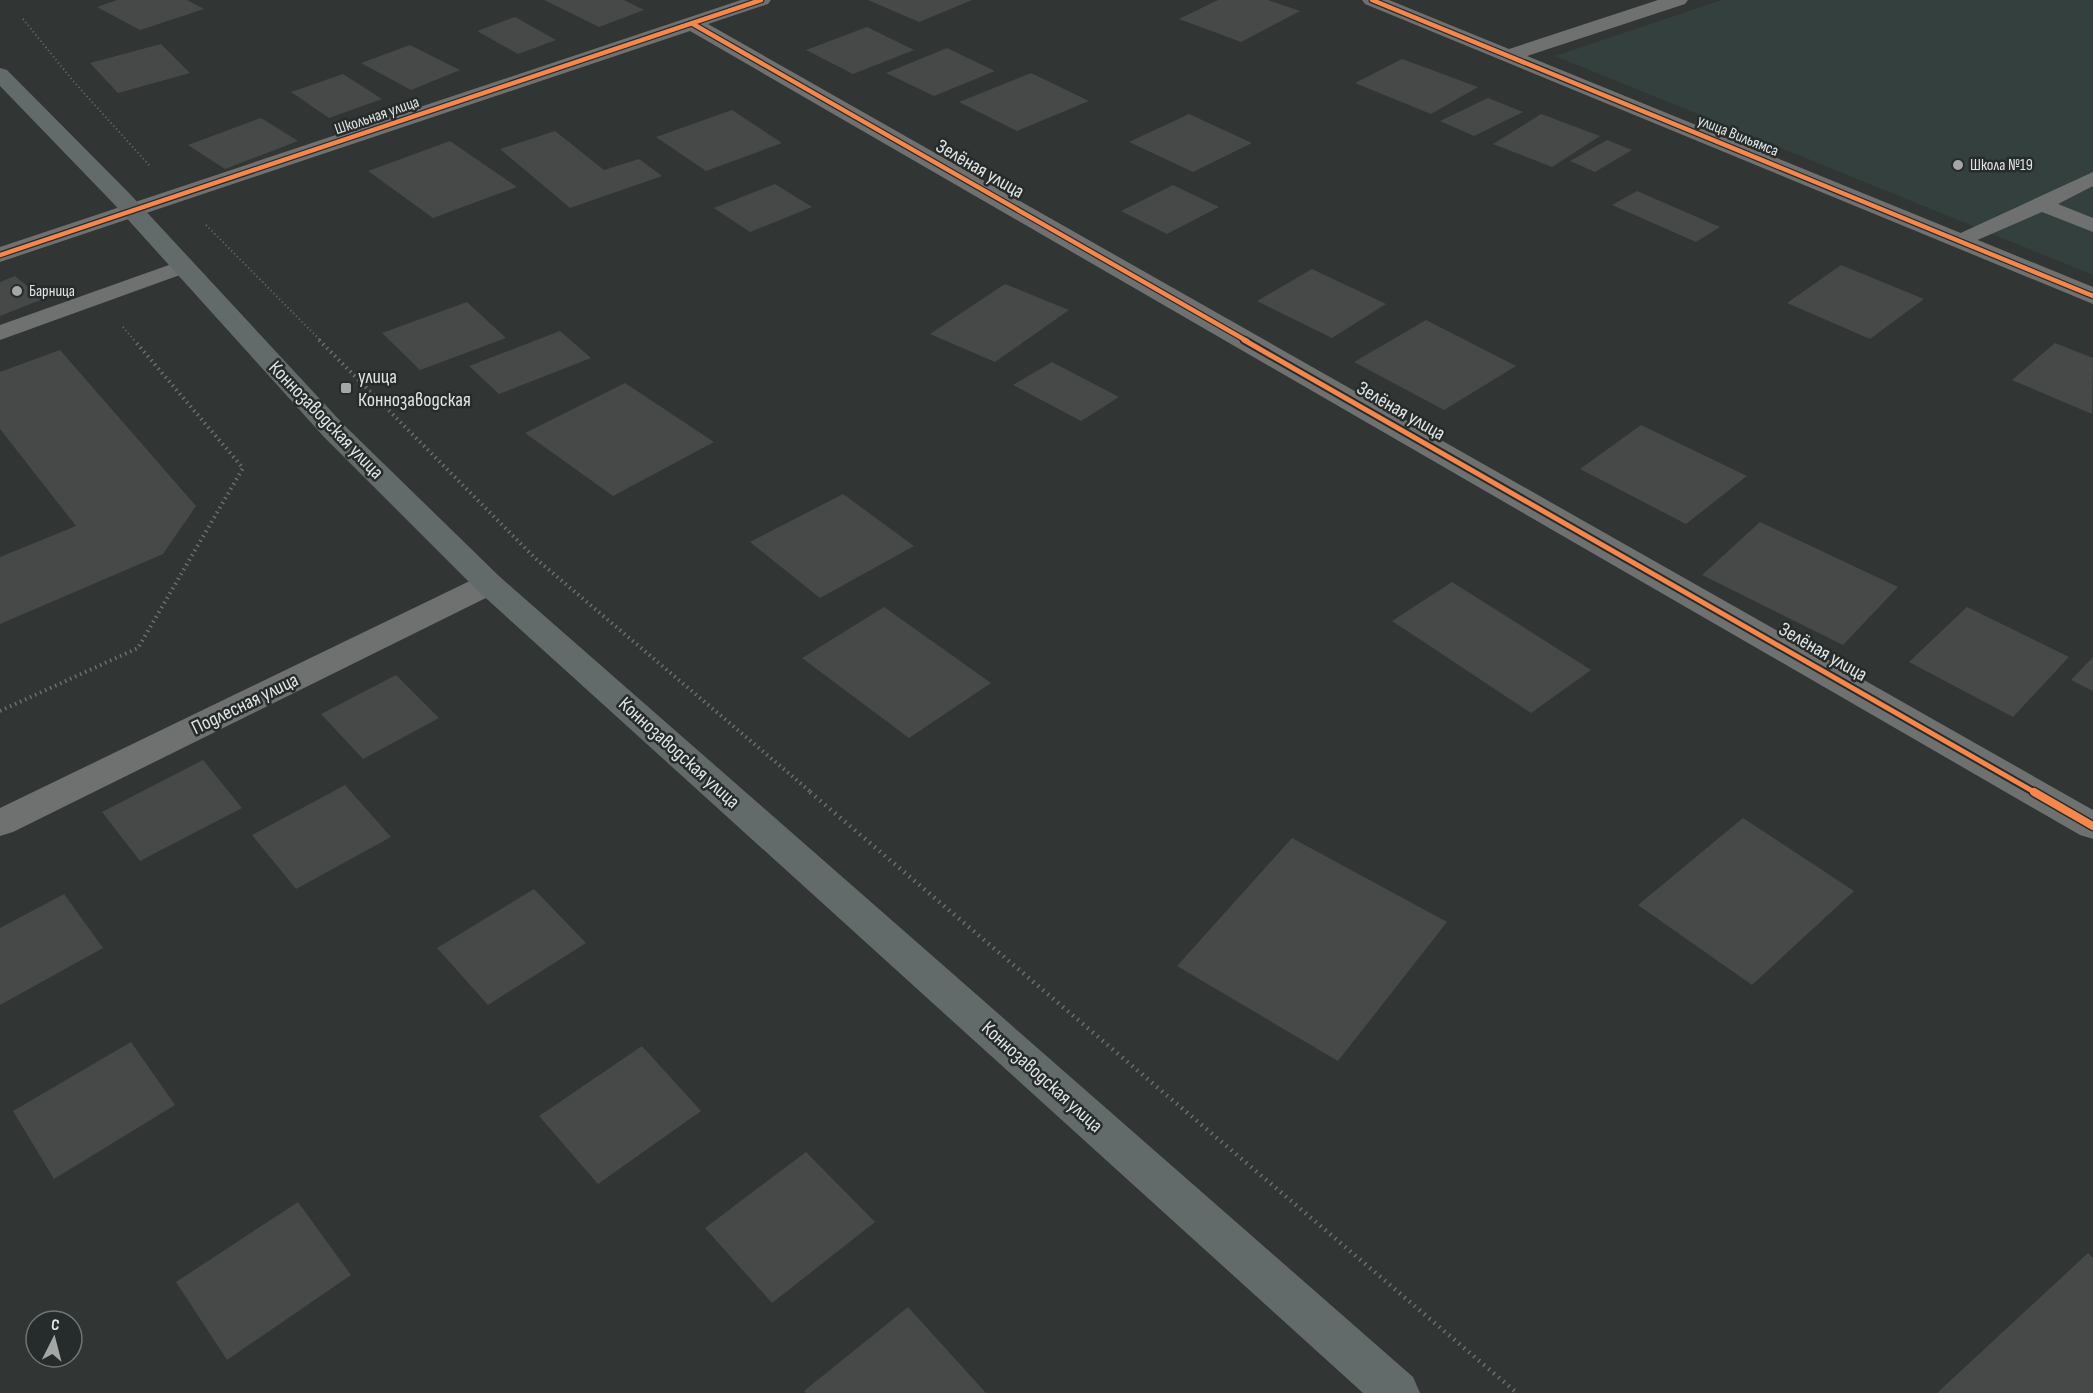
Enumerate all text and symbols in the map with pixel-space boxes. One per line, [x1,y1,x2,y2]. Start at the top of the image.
street label: Школьная улица [332,93,422,139]
street label: улица Вильямса [1695,111,1781,161]
street label: Зелёная улица [932,134,1028,204]
place label: Школа №19 [1970,156,2033,175]
marker: Школа №19 [1951,158,1965,172]
place label: Барница [29,282,75,301]
marker: Барница [10,284,24,298]
street label: Коннозаводская улица [264,356,388,484]
place label: улица Коннозаводская [358,365,471,412]
street label: Зелёная улица [1353,376,1449,446]
marker: улица Коннозаводская [339,381,353,395]
street label: Зелёная улица [1775,617,1871,687]
street label: Подлесная улица [188,668,302,740]
street label: Коннозаводская улица [613,692,745,814]
street label: Коннозаводская улица [976,1016,1108,1138]
north arrow [24,1309,84,1369]
text: С [50,1316,60,1335]

